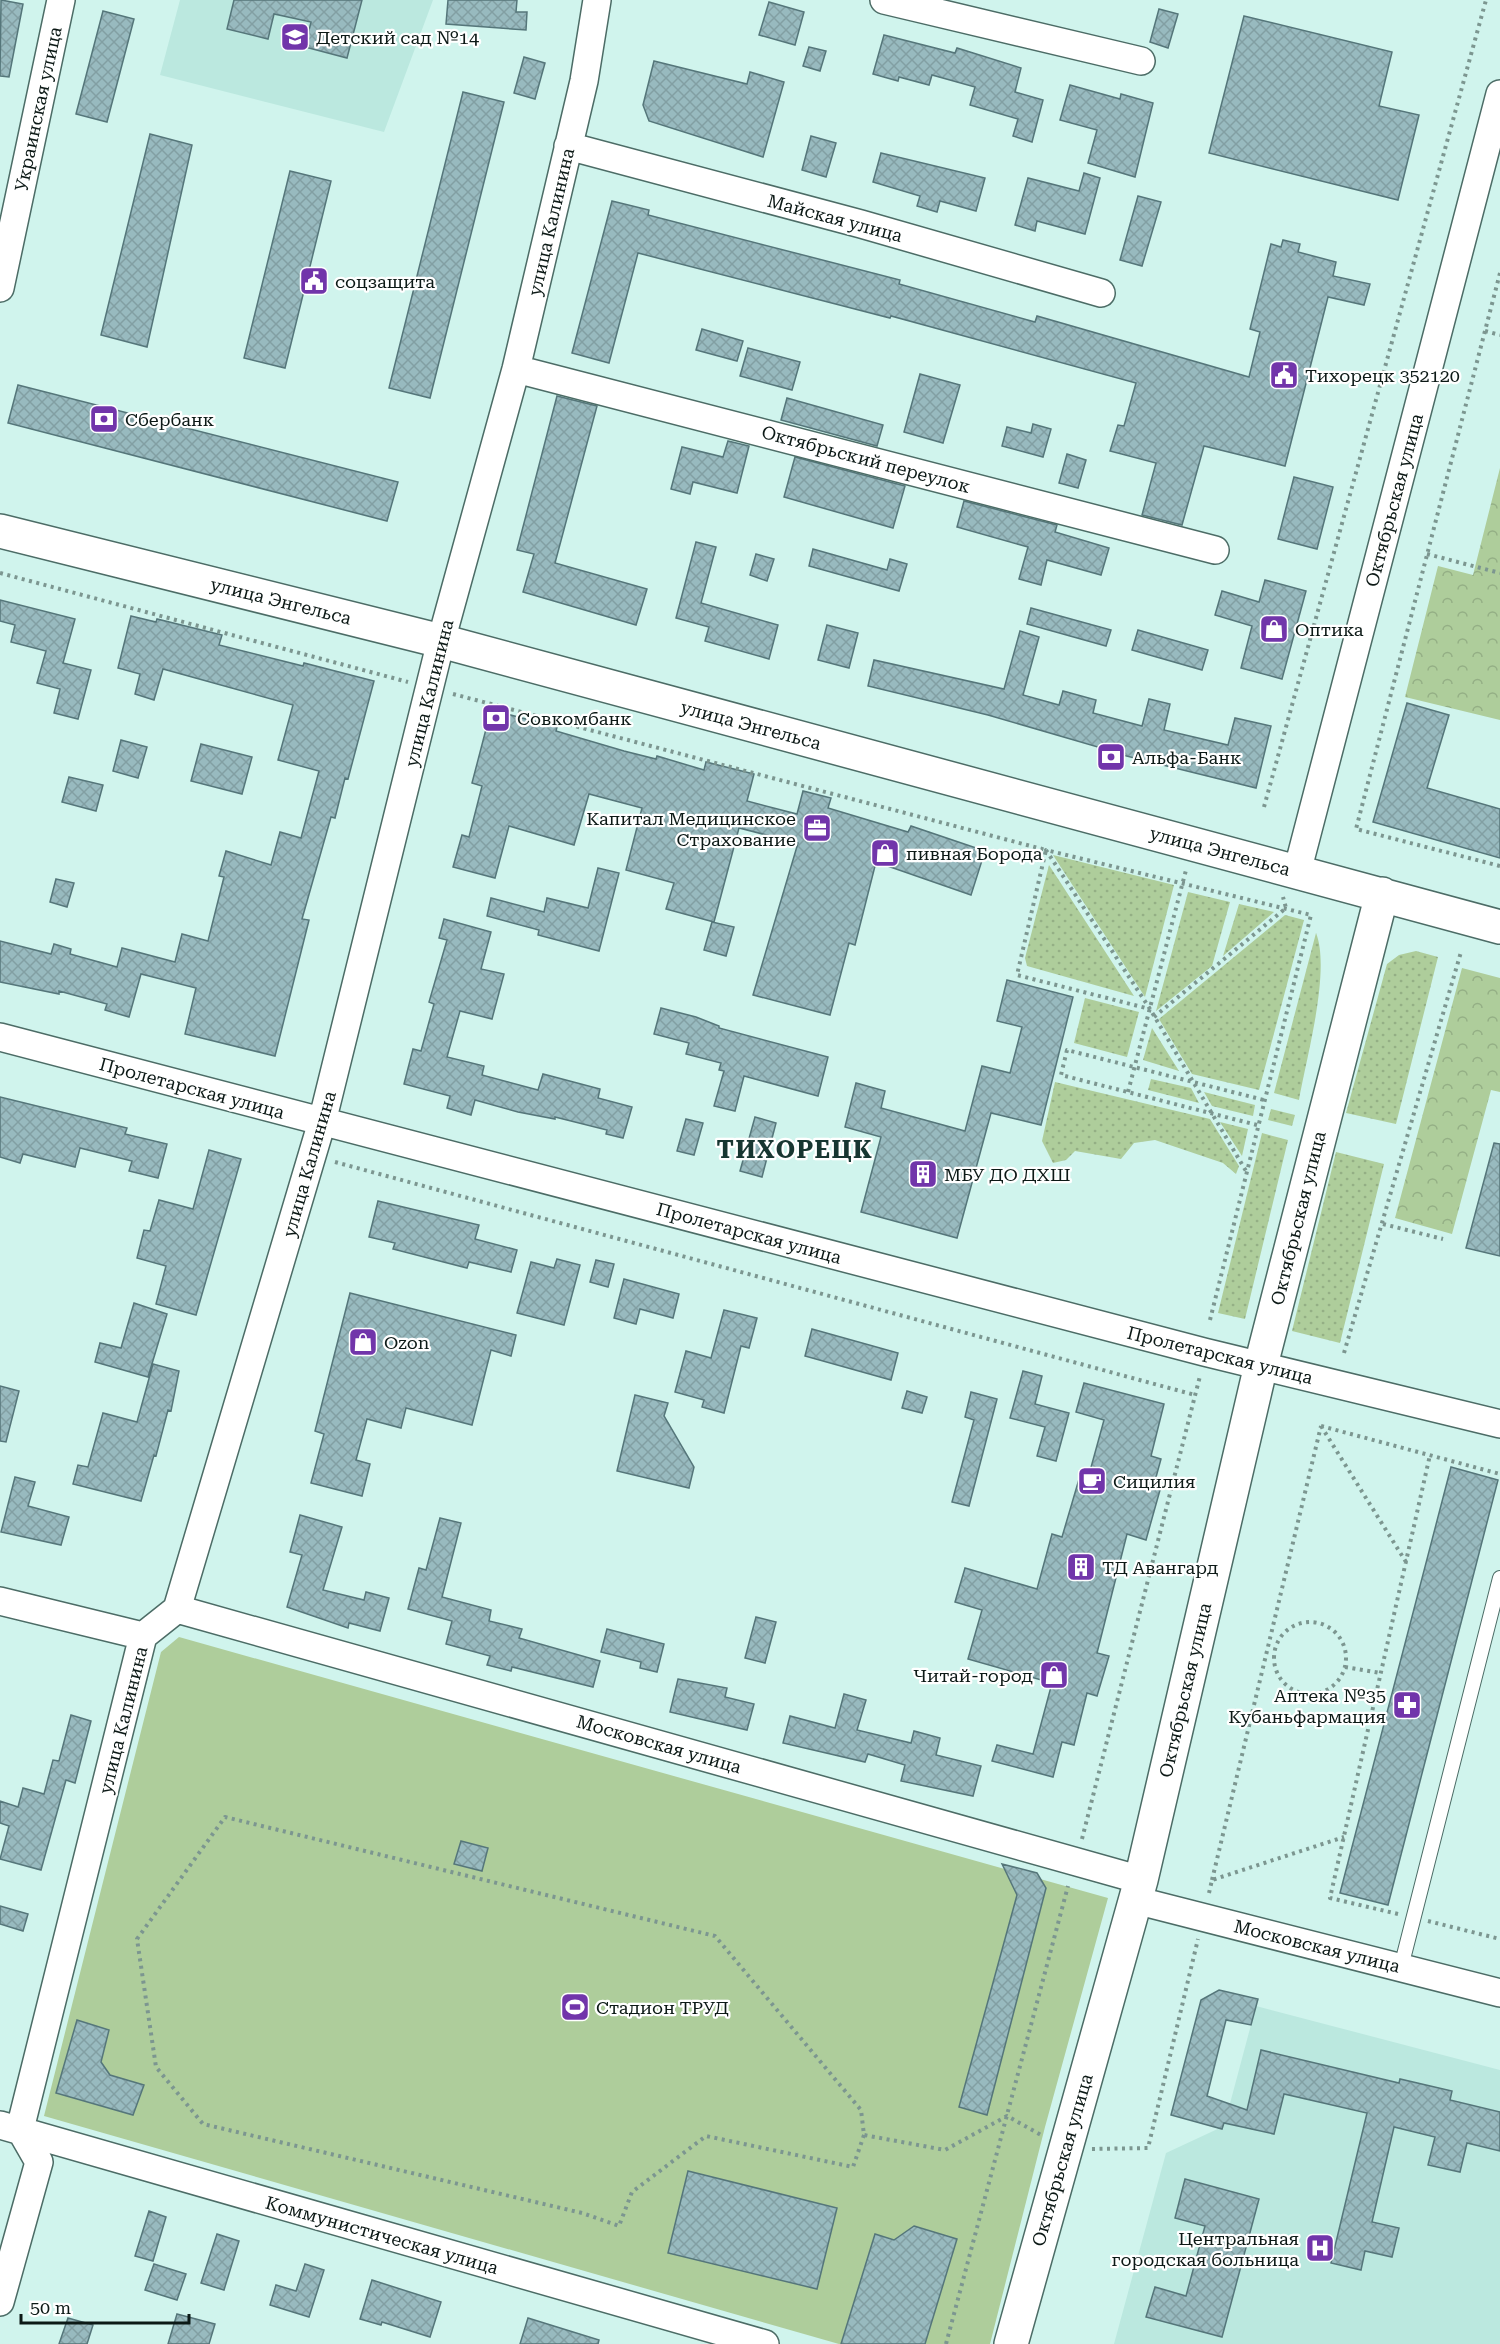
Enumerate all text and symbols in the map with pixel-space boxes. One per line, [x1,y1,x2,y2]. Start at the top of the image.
school or university icon: Детский сад №14 [279,21,311,53]
street label: Украинская улица [10,24,66,193]
place label: Детский сад №14 [316,27,479,48]
street label: улица Калинина [524,146,578,298]
street label: Майская улица [765,190,905,246]
public building icon: соцзащита [298,265,330,297]
place label: соцзащита [335,271,435,292]
public building icon: Тихорецк 352120 [1268,359,1300,391]
place label: Тихорецк 352120 [1305,365,1460,386]
bank icon: Сбербанк [88,403,120,435]
place label: Сбербанк [125,409,214,430]
street label: Октябрьская улица [1361,411,1427,589]
street label: Октябрьский переулок [759,421,973,497]
street label: улица Энгельса [208,573,354,629]
shop icon: Оптика [1258,613,1290,645]
street label: улица Калинина [401,617,458,769]
place label: Оптика [1295,619,1364,640]
street label: улица Энгельса [678,696,824,754]
bank icon: Совкомбанк [480,702,512,734]
place label: Совкомбанк [517,708,632,729]
bank icon: Альфа-Банк [1095,741,1127,773]
place label: Альфа-Банк [1132,747,1241,768]
place label: Капитал Медицинское Страхование [586,808,796,850]
office icon: Капитал Медицинское Страхование [801,812,833,844]
street label: улица Энгельса [1147,822,1293,880]
shop icon: пивная Борода [869,837,901,869]
place label: пивная Борода [906,843,1043,864]
street label: Пролетарская улица [97,1053,287,1123]
street label: улица Калинина [278,1088,340,1240]
street label: Октябрьская улица [1266,1129,1330,1307]
district label: ТИХОРЕЦК [717,1136,873,1164]
building icon: МБУ ДО ДХШ [907,1158,939,1190]
place label: МБУ ДО ДХШ [944,1164,1071,1185]
street label: Пролетарская улица [654,1198,844,1268]
street label: Пролетарская улица [1125,1322,1315,1388]
shop icon: Ozon [347,1326,379,1358]
place label: Ozon [384,1332,430,1353]
cafe icon: Сицилия [1076,1465,1108,1497]
place label: Сицилия [1113,1471,1196,1492]
building icon: ТД Авангард [1065,1551,1097,1583]
place label: ТД Авангард [1102,1557,1218,1578]
street label: Октябрьская улица [1155,1600,1215,1779]
street label: улица Калинина [95,1644,152,1796]
shop icon: Читай-город [1038,1659,1070,1691]
place label: Читай-город [913,1665,1033,1686]
place label: Аптека №35 Кубаньфармация [1228,1685,1386,1727]
pharmacy icon: Аптека №35 Кубаньфармация [1391,1689,1423,1721]
street label: Московская улица [574,1710,744,1778]
street label: Московская улица [1232,1915,1403,1977]
sports icon: Стадион ТРУД [559,1991,591,2023]
place label: Стадион ТРУД [596,1997,729,2018]
street label: Октябрьская улица [1027,2071,1097,2249]
street label: Коммунистическая улица [263,2192,501,2278]
place label: Центральная городская больница [1112,2228,1299,2270]
hospital icon: Центральная городская больница [1304,2232,1336,2264]
scale bar [21,2287,189,2325]
text: 50 m [30,2297,71,2318]

